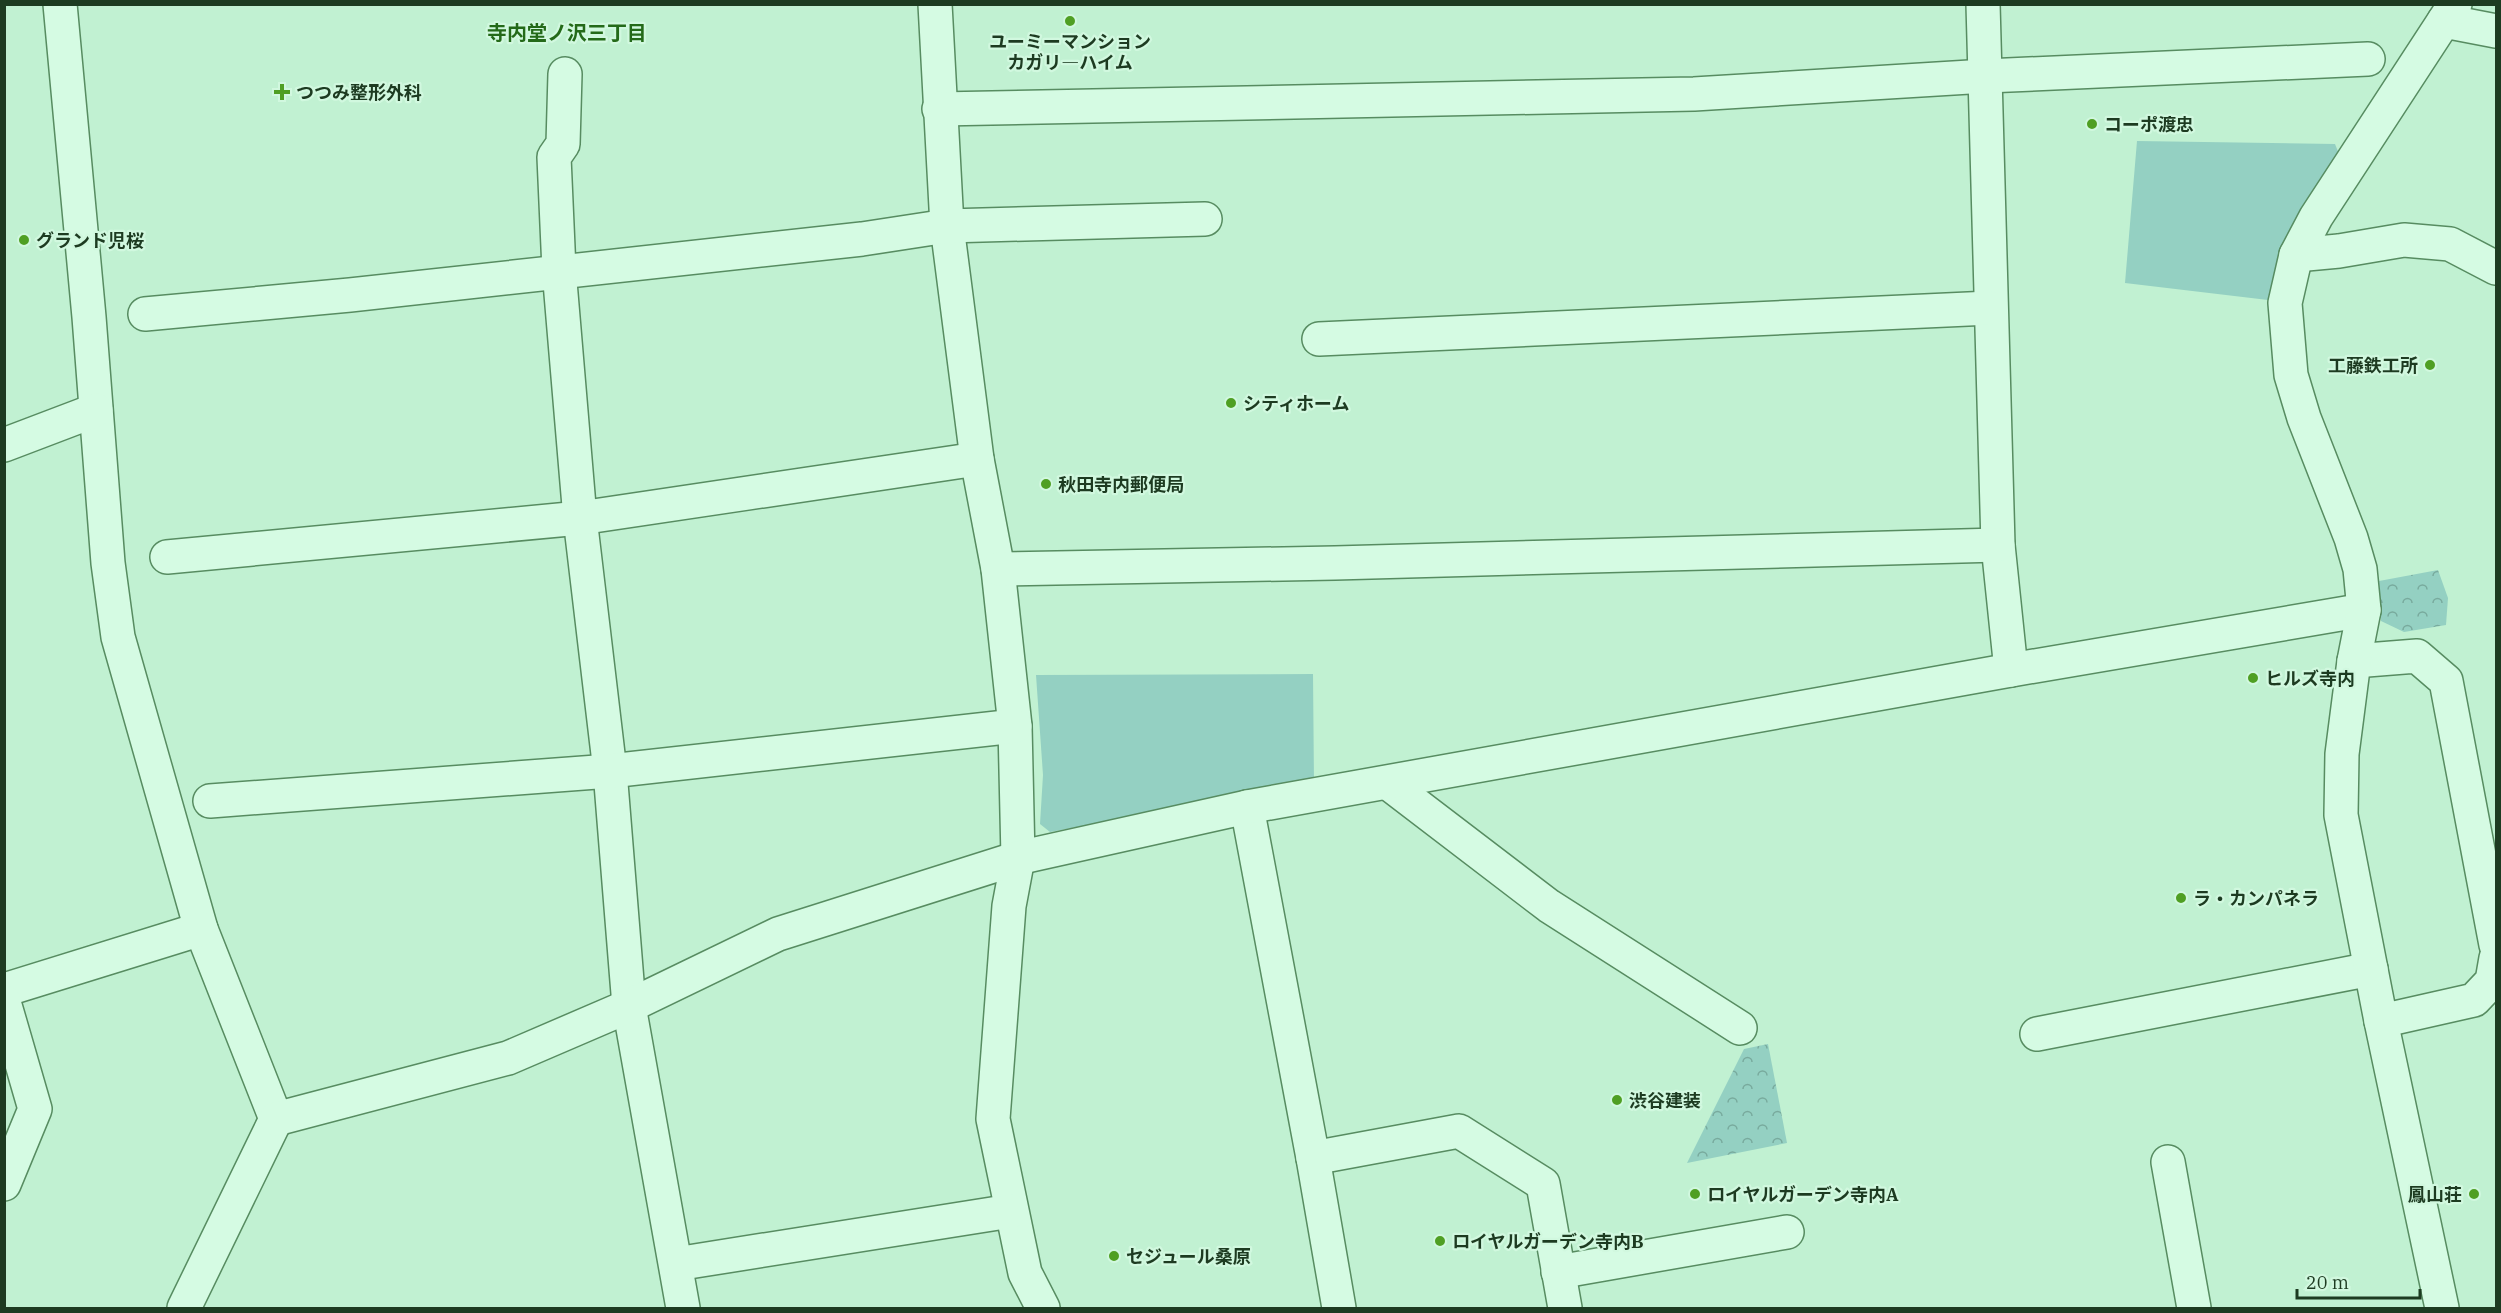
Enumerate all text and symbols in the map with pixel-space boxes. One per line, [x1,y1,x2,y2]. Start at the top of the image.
marker: ユーミーマンション カガリ―ハイム [1063,14,1077,28]
district label: 寺内堂ノ沢三丁目 [487,19,647,46]
place label: ユーミーマンション カガリ―ハイム [989,30,1151,74]
place label: つつみ整形外科 [296,81,422,104]
marker: つつみ整形外科 [273,83,291,101]
place label: コーポ渡忠 [2104,113,2194,136]
marker: コーポ渡忠 [2085,117,2099,131]
place label: グランド児桜 [36,229,144,252]
marker: グランド児桜 [17,233,31,247]
place label: 工藤鉄工所 [2328,354,2418,377]
marker: 工藤鉄工所 [2423,358,2437,372]
place label: シティホーム [1243,392,1349,415]
marker: シティホーム [1224,396,1238,410]
place label: 秋田寺内郵便局 [1058,473,1184,496]
marker: 秋田寺内郵便局 [1039,477,1053,491]
place label: ヒルズ寺内 [2265,667,2355,690]
marker: ヒルズ寺内 [2246,671,2260,685]
place label: ラ・カンパネラ [2193,887,2319,910]
marker: ラ・カンパネラ [2174,891,2188,905]
place label: 渋谷建装 [1629,1089,1701,1112]
marker: 渋谷建装 [1610,1093,1624,1107]
place label: ロイヤルガーデン寺内A [1707,1183,1899,1206]
place label: 鳳山荘 [2408,1183,2462,1206]
marker: ロイヤルガーデン寺内A [1688,1187,1702,1201]
marker: 鳳山荘 [2467,1187,2481,1201]
place label: ロイヤルガーデン寺内B [1452,1230,1644,1253]
marker: ロイヤルガーデン寺内B [1433,1234,1447,1248]
place label: セジュール桑原 [1126,1245,1251,1268]
marker: セジュール桑原 [1107,1249,1121,1263]
scale bar [2297,1262,2420,1300]
text: 20 m [2306,1271,2349,1294]

